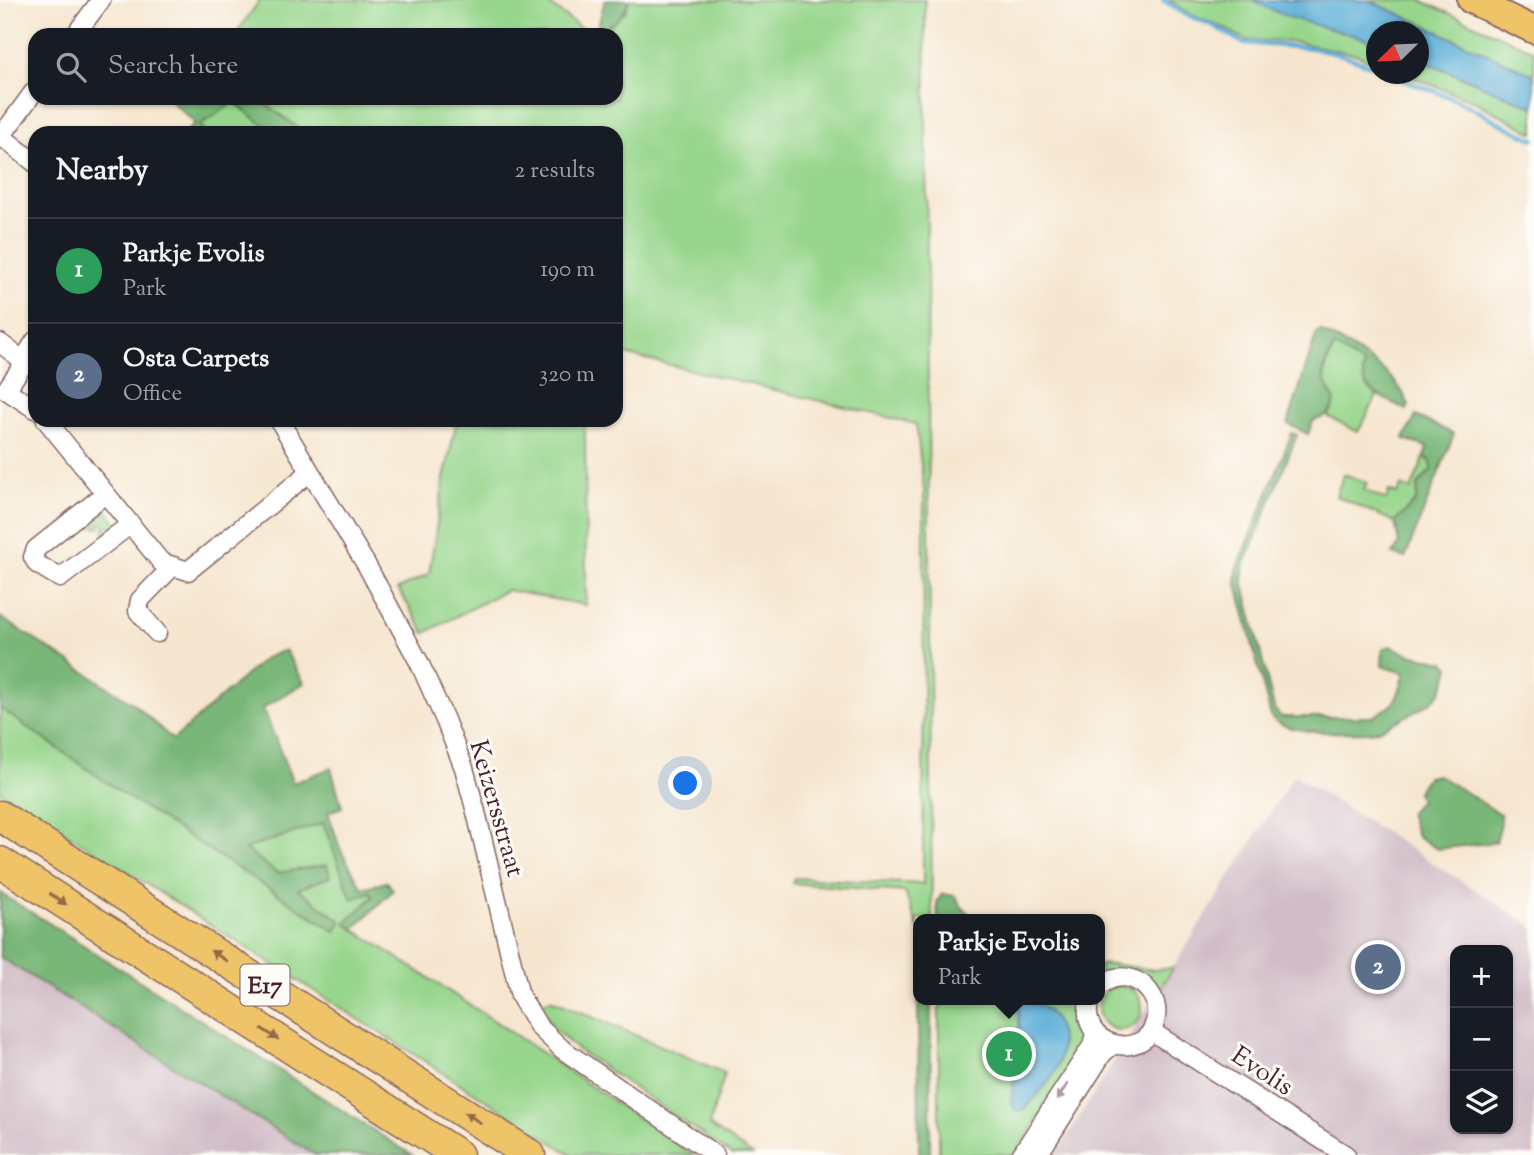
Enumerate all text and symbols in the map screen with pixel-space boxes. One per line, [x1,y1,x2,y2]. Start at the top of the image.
north arrow [1366,21,1429,84]
search box [28,28,623,105]
icon: search [52,48,90,86]
text: Search here [108,48,238,85]
text: Nearby [56,150,148,193]
text: 2 results [515,155,595,188]
text: Parkje Evolis [123,236,265,273]
text: 1 [75,254,83,287]
text: 190 m [540,254,595,287]
text: Park [123,273,167,306]
text: Osta Carpets [123,341,269,378]
text: 2 [74,359,84,392]
text: 320 m [539,359,595,392]
text: Office [123,378,182,411]
street label: Keizersstraat [458,736,533,881]
your location [668,766,702,800]
one-way arrow [48,892,67,905]
popup [913,914,1105,1005]
text: Parkje Evolis [938,925,1080,962]
pin: 2 [1355,941,1401,993]
map controls [1450,945,1513,1134]
button: + [1450,945,1513,1008]
one-way arrow [210,950,229,963]
text: Park [938,962,982,995]
road number: E17 [240,965,290,1006]
button: − [1450,1008,1513,1071]
one-way arrow [260,1028,280,1041]
pin: 1 [986,1028,1032,1080]
street label: Evolis [1223,1038,1300,1106]
button: layers [1450,1071,1513,1134]
one-way arrow [1055,1082,1068,1102]
one-way arrow [463,1112,482,1125]

